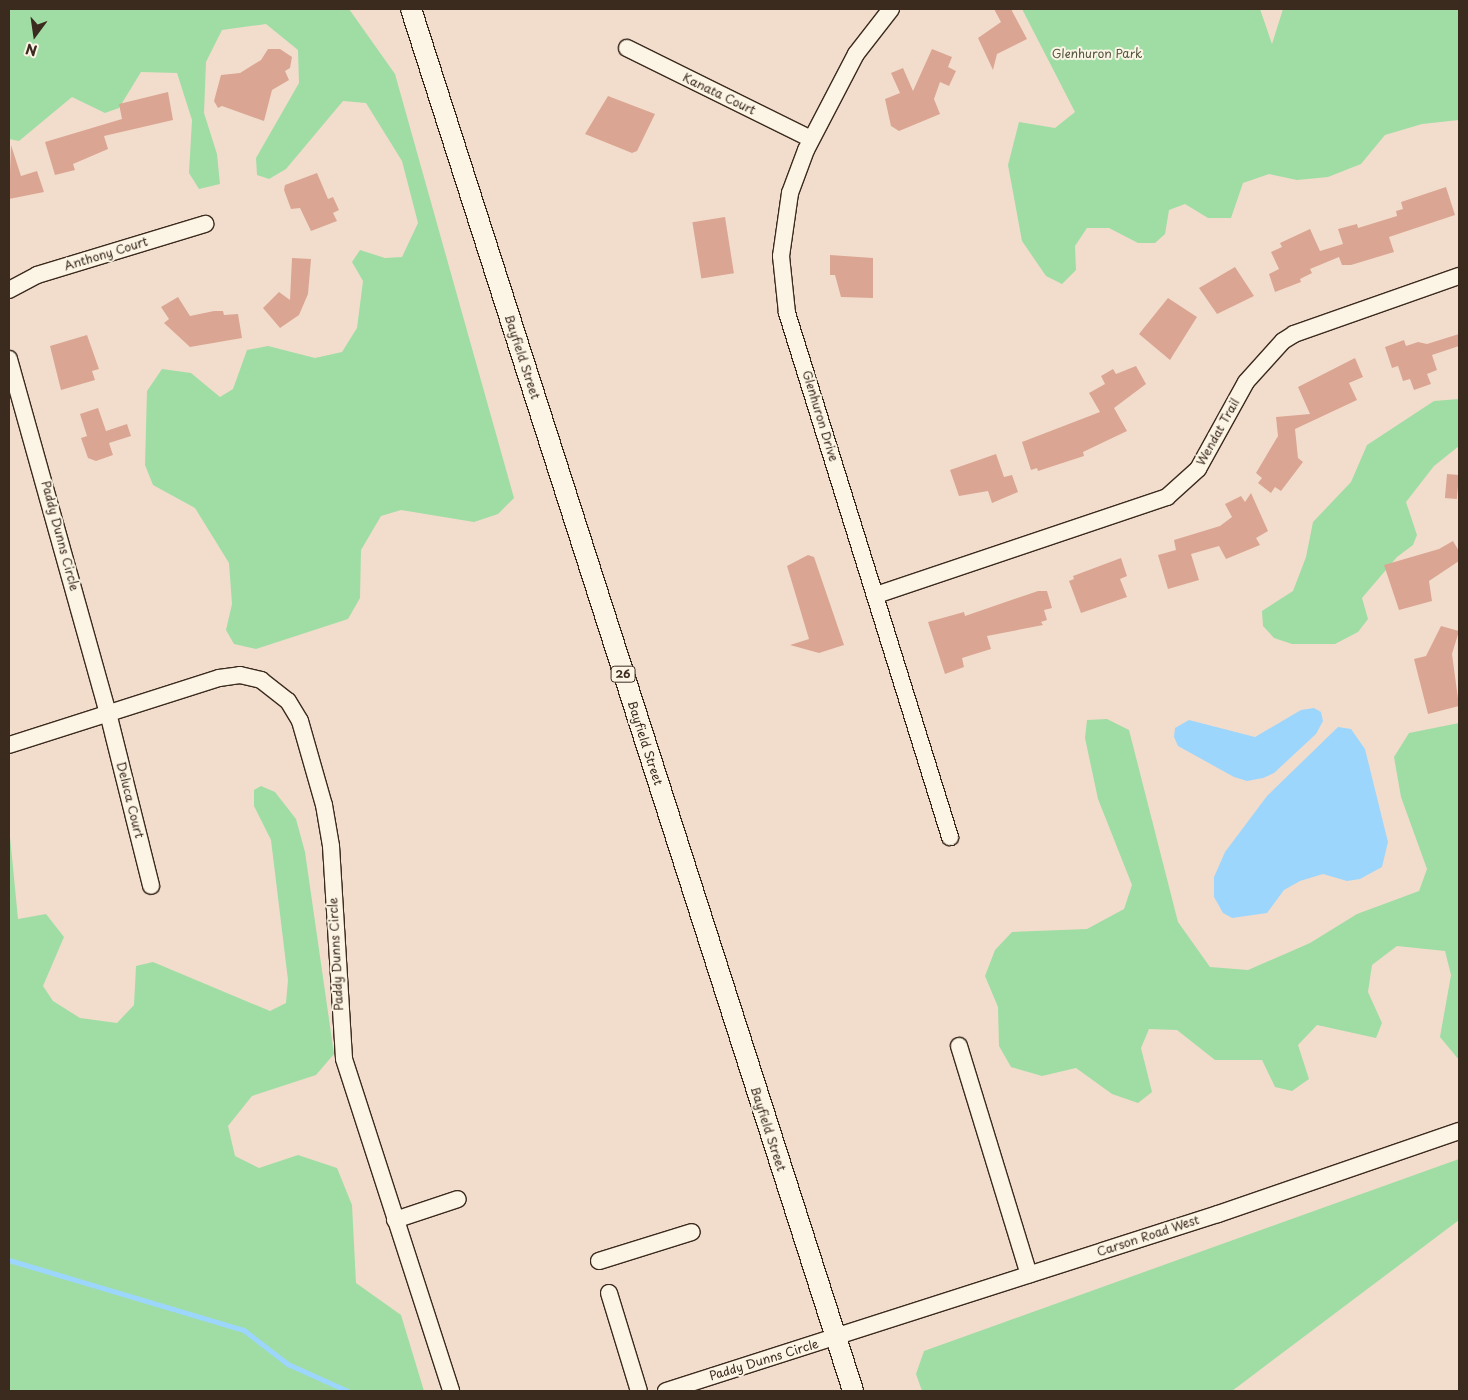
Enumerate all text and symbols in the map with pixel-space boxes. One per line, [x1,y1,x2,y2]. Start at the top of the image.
north arrow [10,10,60,60]
text: N [23,39,39,62]
park label: Glenhuron Park [1052,47,1142,61]
street label: Kanata Court [680,70,758,118]
street label: Anthony Court [62,234,150,274]
street label: Bayfield Street [502,313,542,401]
street label: Glenhuron Drive [799,369,841,463]
street label: Wendat Trail [1193,396,1243,468]
street label: Paddy Dunns Circle [38,479,82,593]
road number: 26 [610,666,636,682]
street label: Bayfield Street [625,699,665,787]
street label: Deluca Court [114,761,146,839]
street label: Paddy Dunns Circle [326,897,346,1011]
street label: Bayfield Street [748,1085,788,1173]
street label: Carson Road West [1095,1213,1201,1259]
street label: Paddy Dunns Circle [707,1336,821,1384]

